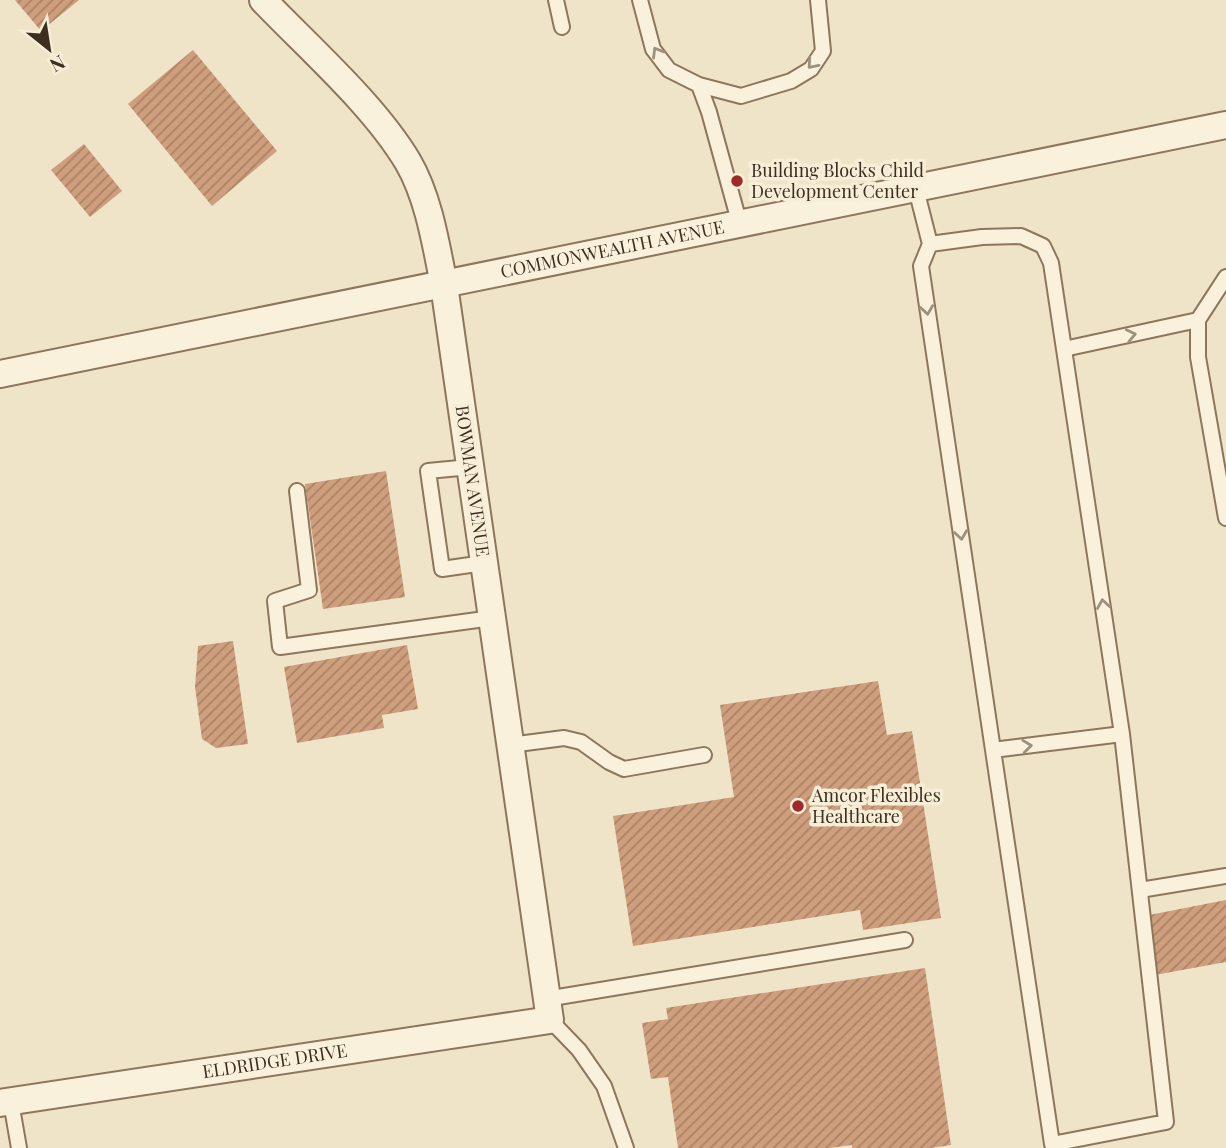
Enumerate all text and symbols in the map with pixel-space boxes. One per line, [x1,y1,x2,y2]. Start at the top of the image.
north arrow [14,14,84,84]
one-way arrow [652,47,665,60]
text: N [45,50,70,79]
one-way arrow [808,56,820,69]
place label: Building Blocks Child Development Center [751,158,924,203]
marker: Building Blocks Child Development Center [729,173,745,189]
street label: COMMONWEALTH AVENUE [498,214,726,283]
one-way arrow [919,304,934,316]
one-way arrow [1125,328,1137,343]
street label: BOWMAN AVENUE [450,404,495,558]
one-way arrow [953,529,968,541]
one-way arrow [1095,598,1110,610]
one-way arrow [1021,739,1033,754]
place label: Amcor Flexibles Healthcare [811,783,941,828]
marker: Amcor Flexibles Healthcare [790,798,806,814]
street label: ELDRIDGE DRIVE [201,1038,349,1083]

